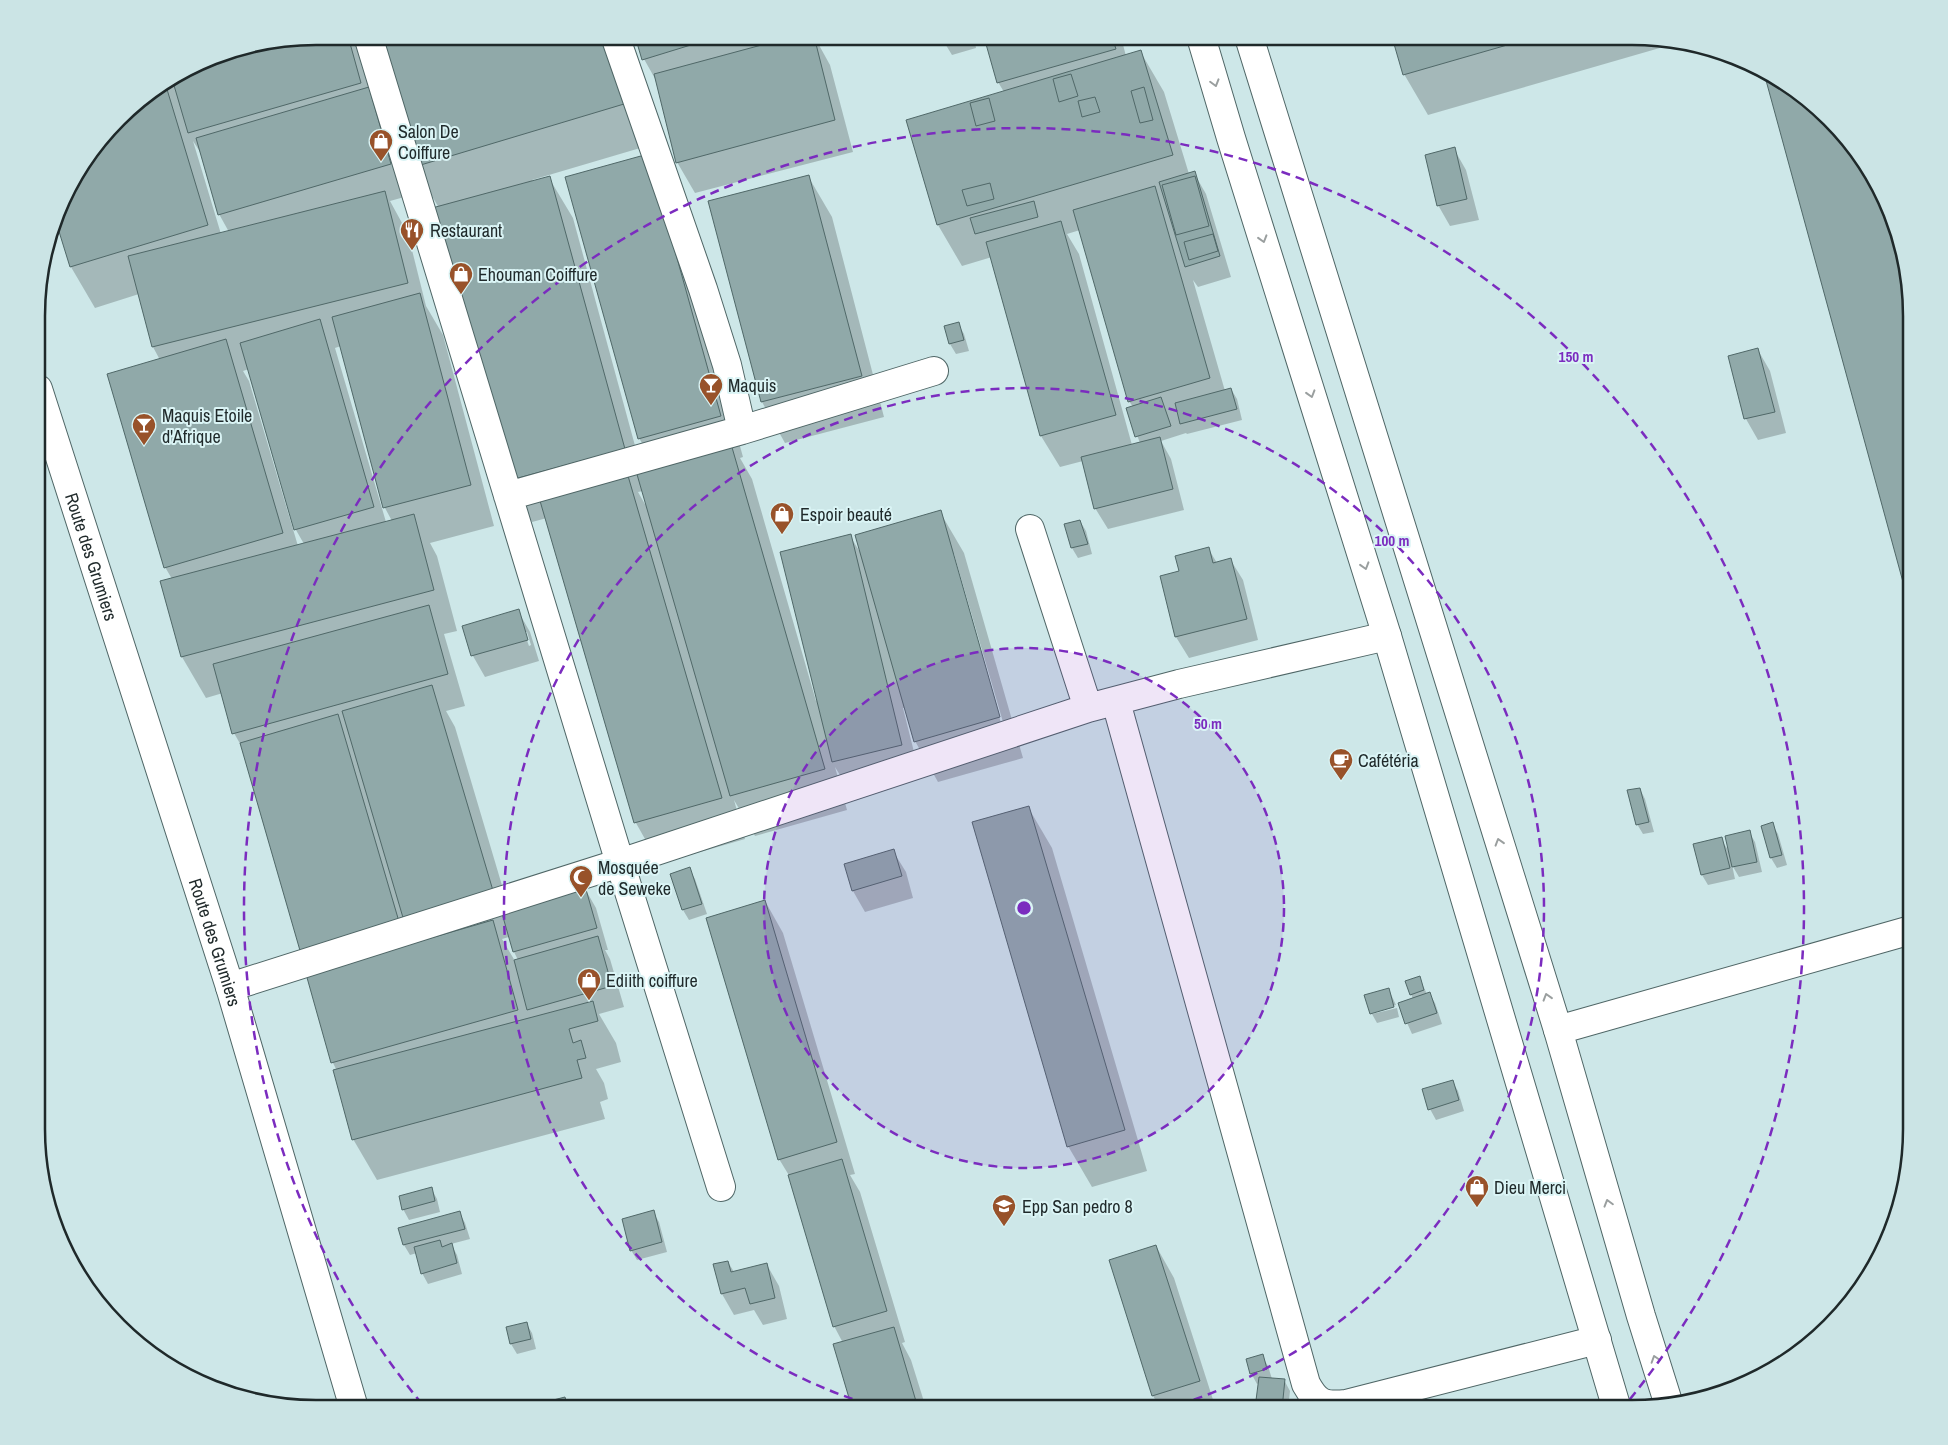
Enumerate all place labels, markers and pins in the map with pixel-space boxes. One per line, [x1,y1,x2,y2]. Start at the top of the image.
place label: Salon De Coiffure [398,119,459,165]
shop icon: Salon De Coiffure [368,128,394,162]
restaurant icon: Restaurant [399,217,425,251]
place label: Restaurant [430,218,502,243]
shop icon: Ehouman Coiffure [448,261,474,295]
place label: Ehouman Coiffure [478,262,598,287]
bar icon: Maquis [698,372,724,406]
place label: Maquis [728,373,776,398]
place label: Maquis Etoile d'Afrique [162,403,252,449]
bar icon: Maquis Etoile d'Afrique [131,412,157,446]
shop icon: Espoir beauté [769,501,795,535]
place label: Espoir beauté [800,502,892,527]
cafe icon: Cafétéria [1328,747,1354,781]
place label: Cafétéria [1358,748,1419,773]
place label: Mosquée de Seweke [598,855,671,901]
mosque icon: Mosquée de Seweke [568,864,594,898]
centre of rings [1015,899,1033,917]
shop icon: Ediith coiffure [576,967,602,1001]
place label: Ediith coiffure [606,968,698,993]
shop icon: Dieu Merci [1464,1174,1490,1208]
place label: Dieu Merci [1494,1175,1566,1200]
school or university icon: Epp San pedro 8 [991,1193,1017,1227]
place label: Epp San pedro 8 [1022,1194,1133,1219]

